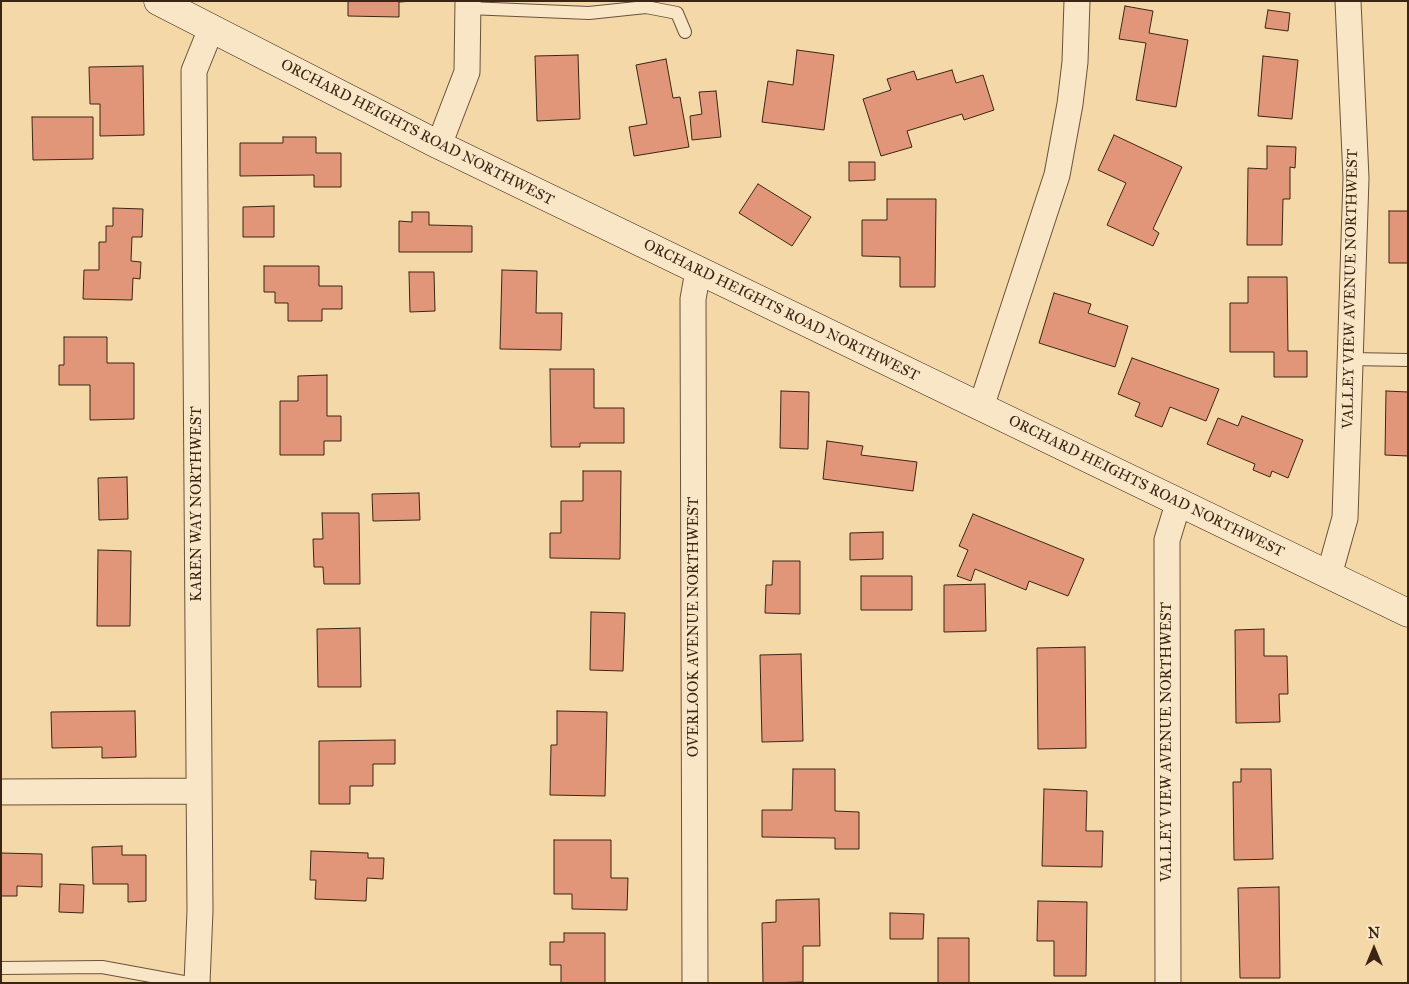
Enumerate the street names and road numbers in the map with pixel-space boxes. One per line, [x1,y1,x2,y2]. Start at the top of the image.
street label: ORCHARD HEIGHTS ROAD NORTHWEST [277,56,557,210]
street label: VALLEY VIEW AVENUE NORTHWEST [1340,149,1362,429]
street label: ORCHARD HEIGHTS ROAD NORTHWEST [640,236,922,386]
street label: KAREN WAY NORTHWEST [188,406,206,602]
street label: ORCHARD HEIGHTS ROAD NORTHWEST [1005,412,1287,562]
street label: OVERLOOK AVENUE NORTHWEST [685,497,703,757]
street label: VALLEY VIEW AVENUE NORTHWEST [1158,602,1176,882]

